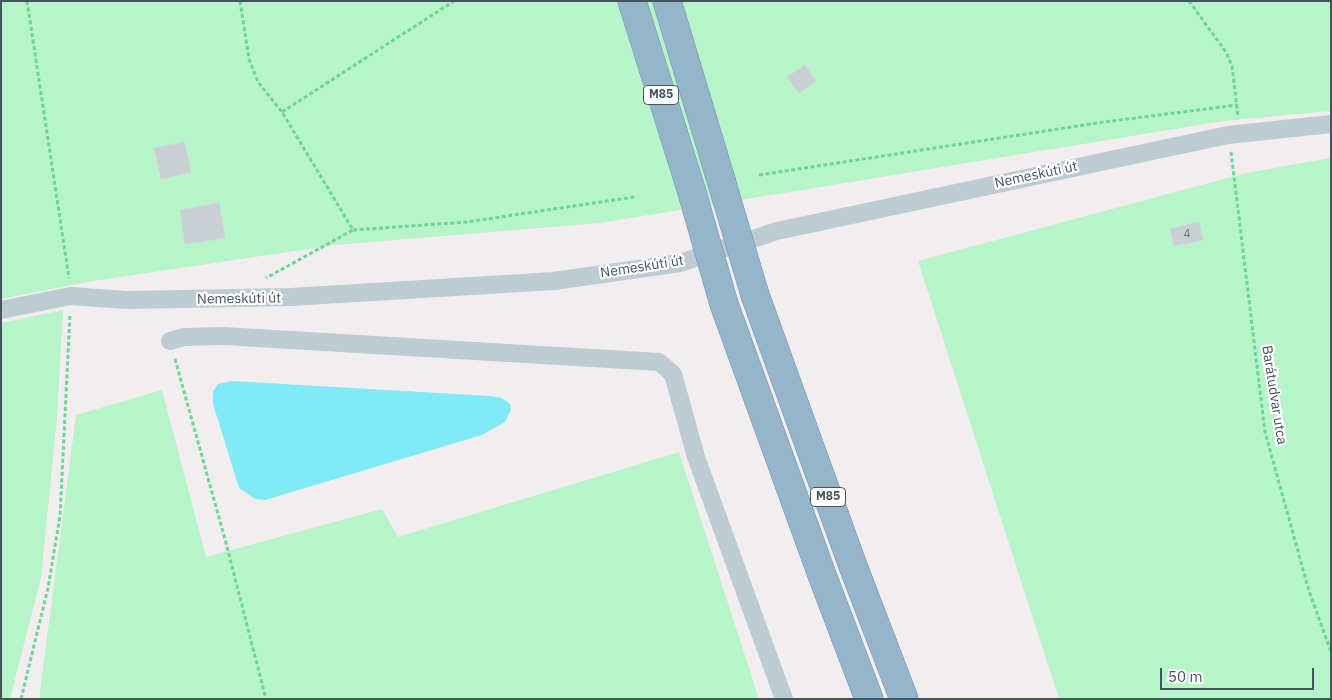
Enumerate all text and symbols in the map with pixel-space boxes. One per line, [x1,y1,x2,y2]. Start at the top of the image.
road number: M85 [644,86,678,104]
street label: Nemeskúti út [993,158,1079,192]
house number: 4 [1184,227,1190,241]
street label: Nemeskúti út [599,252,685,282]
street label: Nemeskúti út [197,290,281,308]
street label: Barátudvar utca [1258,344,1290,446]
road number: M85 [810,488,846,507]
scale bar [1162,658,1316,690]
text: 50 m [1168,667,1203,686]

